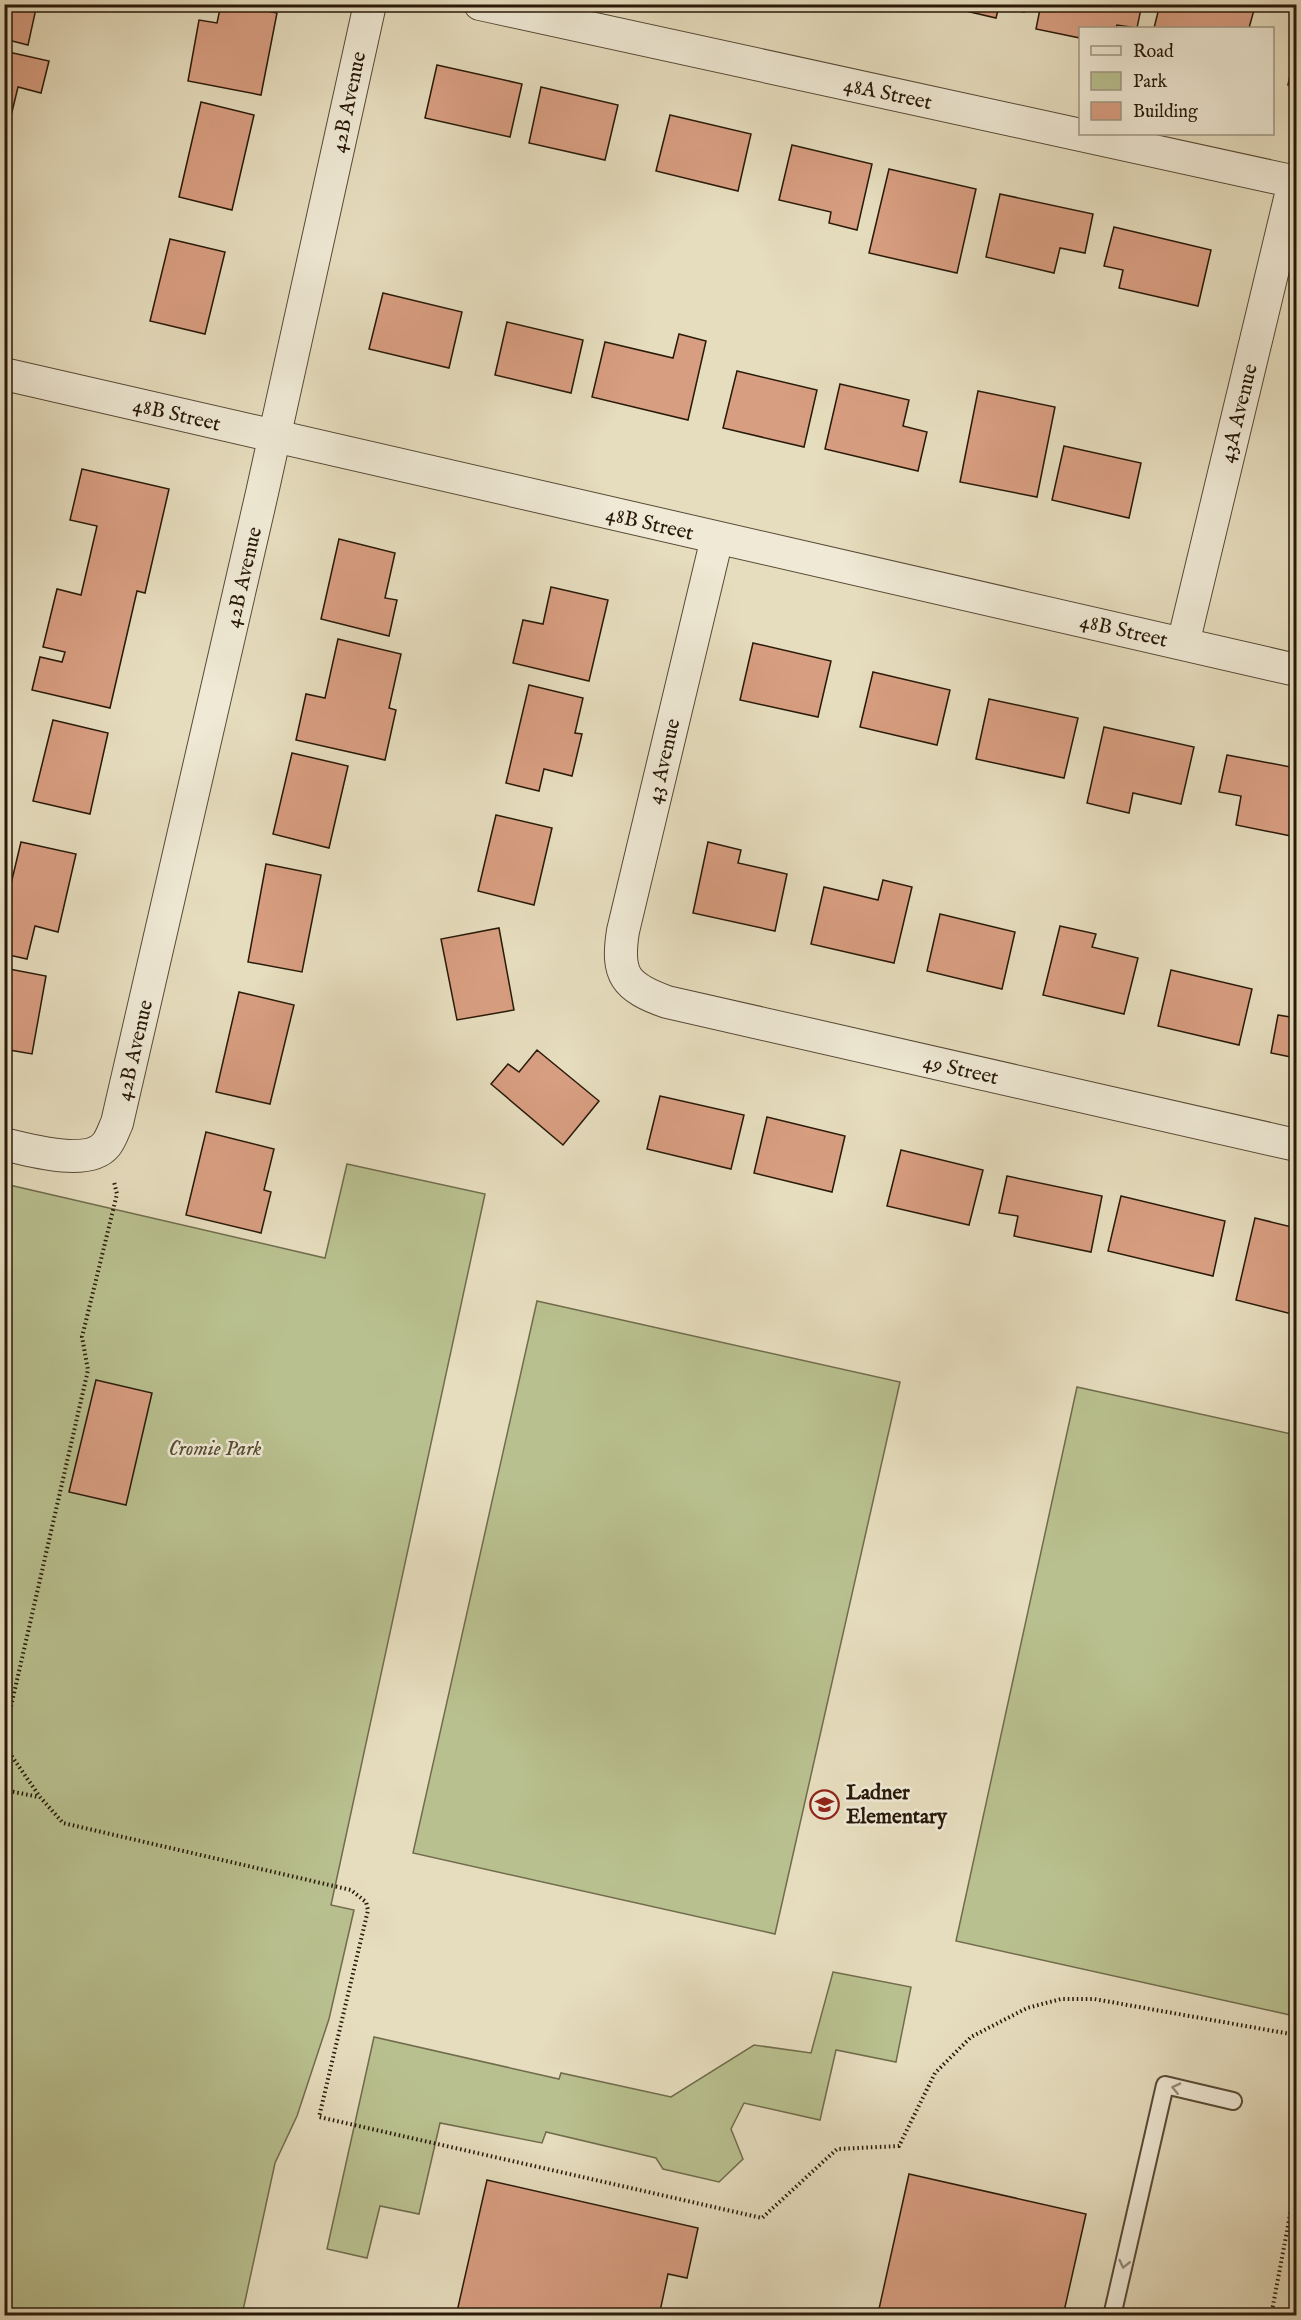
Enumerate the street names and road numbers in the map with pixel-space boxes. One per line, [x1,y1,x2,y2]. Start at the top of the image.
street label: 42B Avenue [326,49,373,155]
street label: 48A Street [841,72,934,117]
street label: 43A Avenue [1214,361,1265,466]
street label: 48B Street [130,392,223,439]
street label: 48B Street [603,501,696,548]
street label: 42B Avenue [220,524,269,630]
street label: 48B Street [1077,608,1170,655]
street label: 43 Avenue [642,716,687,807]
street label: 42B Avenue [111,997,160,1103]
street label: 49 Street [920,1049,1001,1092]

